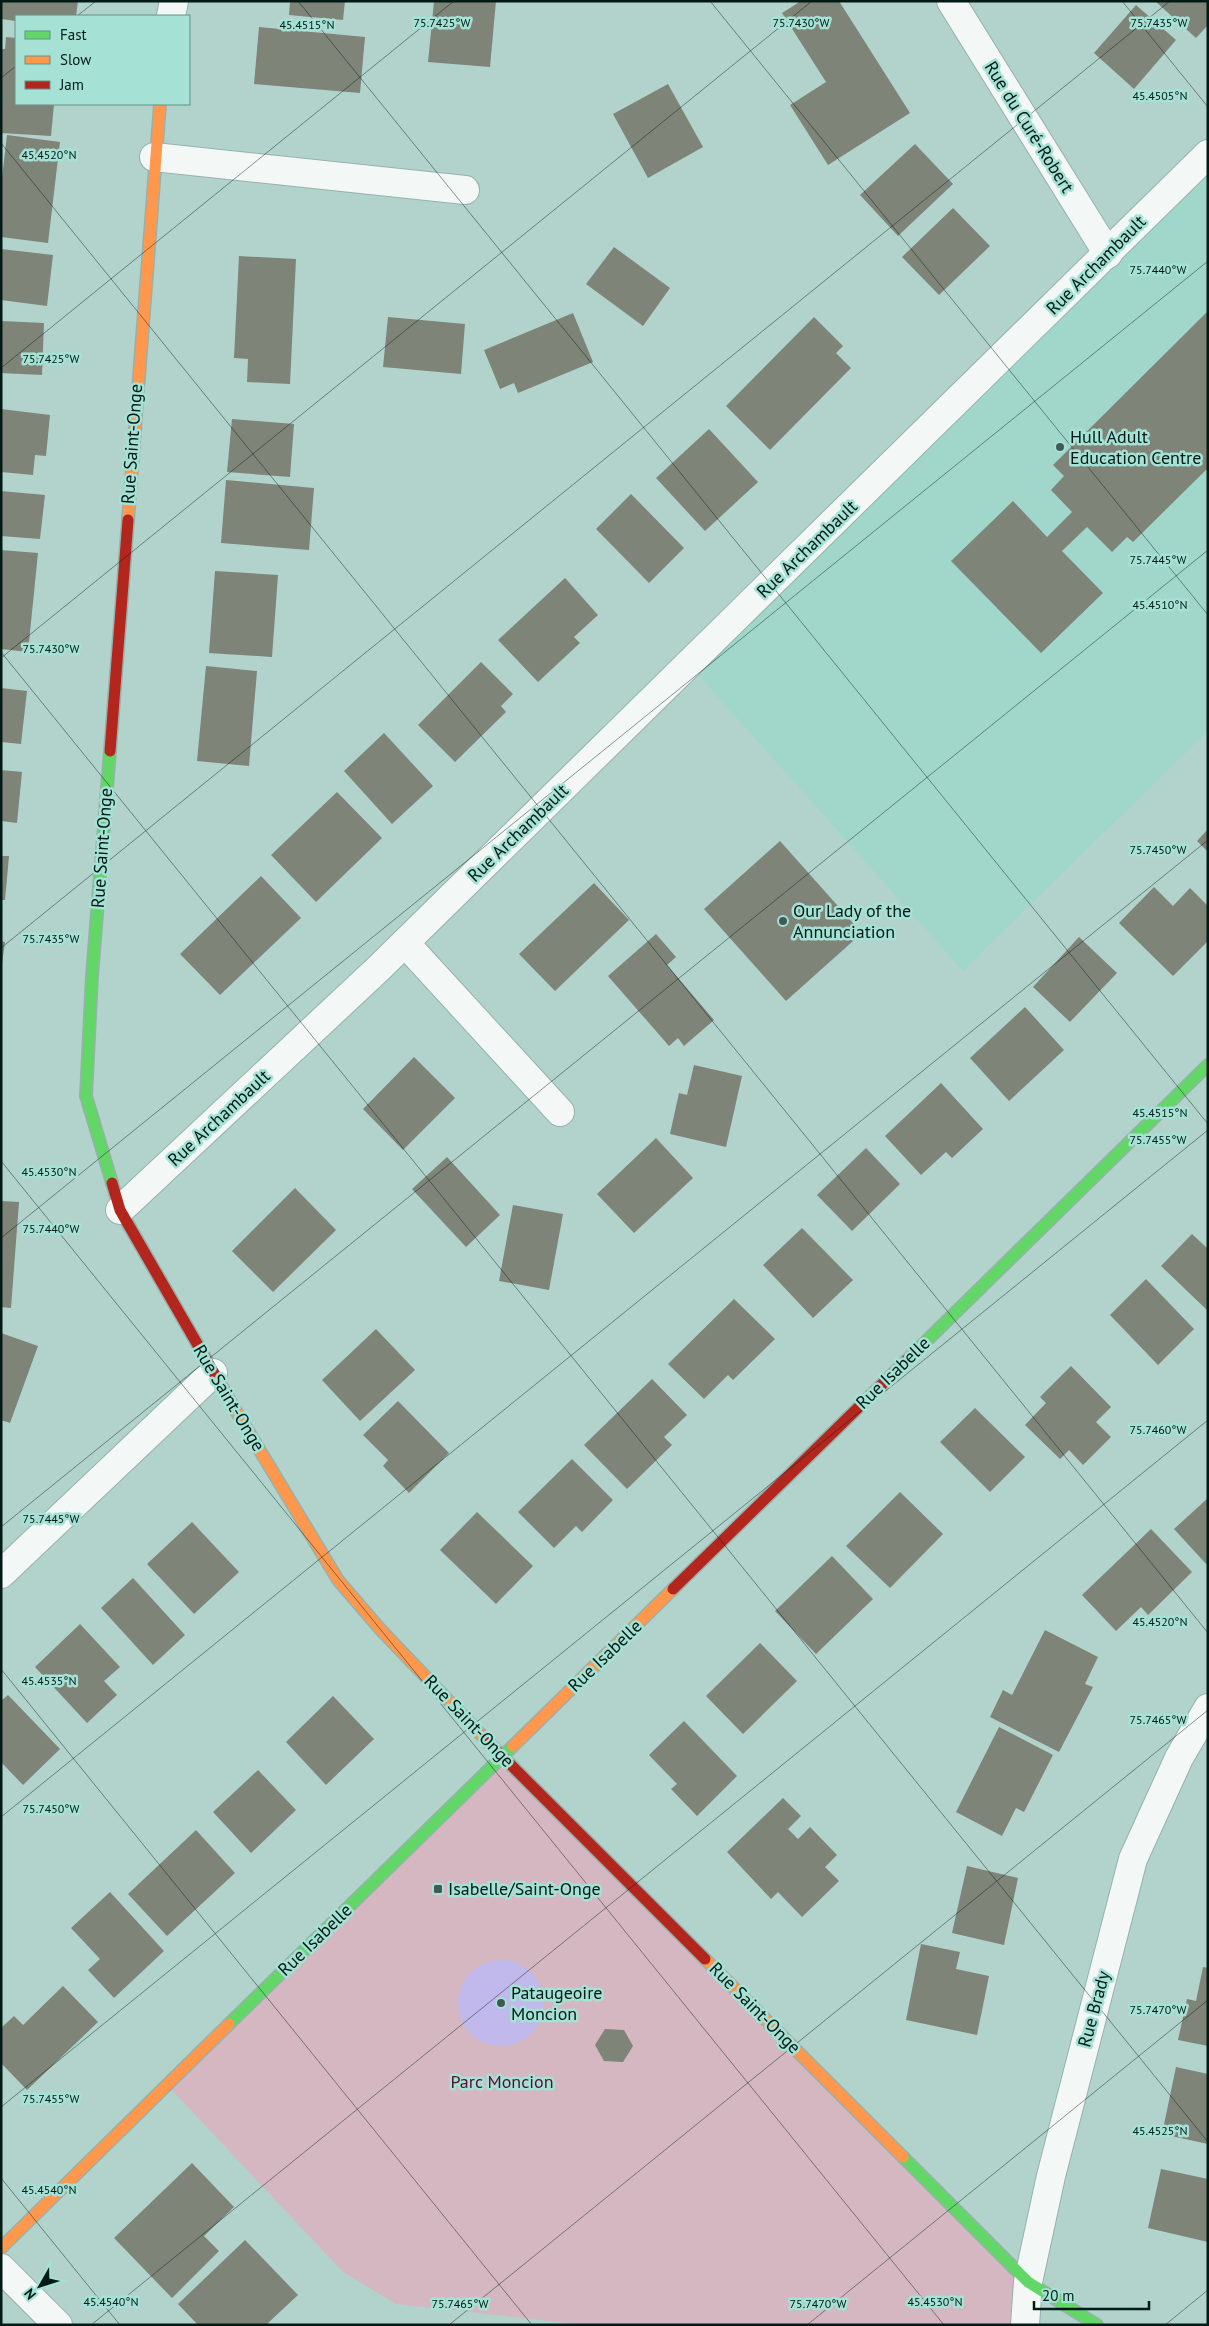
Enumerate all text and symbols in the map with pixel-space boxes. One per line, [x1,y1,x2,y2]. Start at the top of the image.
legend [15,15,190,105]
text: 75.7425°W [414,15,470,30]
text: 75.7430°W [773,15,829,30]
text: 75.7435°W [1131,15,1187,30]
text: 45.4515°N [280,17,334,32]
text: Fast [60,25,87,44]
text: Slow [60,50,91,69]
street label: Rue du Curé-Robert [980,57,1079,197]
text: Jam [59,75,84,94]
text: 45.4505°N [1133,88,1187,103]
text: 45.4520°N [22,147,76,162]
street label: Rue Archambault [1041,210,1150,319]
text: 75.7440°W [1130,262,1186,277]
text: 75.7425°W [23,351,79,366]
street label: Rue Saint-Onge [116,383,147,505]
place label: Hull Adult Education Centre [1070,425,1201,469]
marker: Hull Adult Education Centre [1054,441,1066,453]
street label: Rue Archambault [751,495,862,603]
text: 75.7445°W [1130,552,1186,567]
text: 45.4510°N [1133,597,1187,612]
text: 75.7430°W [23,641,79,656]
street label: Rue Archambault [462,779,573,887]
street label: Rue Saint-Onge [86,787,117,909]
text: 75.7450°W [1130,842,1186,857]
place label: Our Lady of the Annunciation [793,899,911,943]
marker: Our Lady of the Annunciation [777,915,789,927]
text: 75.7435°W [23,931,79,946]
street label: Rue Archambault [163,1064,275,1171]
text: 45.4515°N [1133,1105,1187,1120]
text: 75.7455°W [1130,1132,1186,1147]
text: 45.4530°N [22,1164,76,1179]
text: 75.7440°W [23,1221,79,1236]
street label: Rue Isabelle [851,1332,935,1414]
street label: Rue Saint-Onge [189,1340,270,1455]
text: 75.7460°W [1130,1422,1186,1437]
text: 75.7445°W [23,1511,79,1526]
text: 45.4520°N [1133,1614,1187,1629]
street label: Rue Isabelle [563,1615,647,1697]
street label: Rue Saint-Onge [419,1669,519,1772]
text: 45.4535°N [22,1673,76,1688]
text: 75.7465°W [1130,1712,1186,1727]
text: 75.7450°W [23,1801,79,1816]
place label: Isabelle/Saint-Onge [448,1877,601,1900]
marker: Isabelle/Saint-Onge [432,1883,444,1895]
street label: Rue Isabelle [273,1899,357,1981]
street label: Rue Saint-Onge [705,1957,806,2058]
street label: Rue Brady [1072,1968,1115,2049]
place label: Pataugeoire Moncion [511,1981,602,2025]
marker: Pataugeoire Moncion [495,1997,507,2009]
text: 75.7470°W [1130,2002,1186,2017]
park label: Parc Moncion [450,2070,554,2093]
text: 75.7455°W [23,2091,79,2106]
text: 45.4525°N [1133,2123,1187,2138]
text: 45.4540°N [22,2182,76,2197]
north arrow [15,2261,65,2311]
scale bar [1034,2278,1149,2310]
text: N [20,2285,40,2303]
text: 20 m [1042,2286,1075,2305]
text: 45.4540°N [84,2294,138,2309]
text: 45.4530°N [908,2294,962,2309]
text: 75.7465°W [432,2296,488,2311]
text: 75.7470°W [790,2296,846,2311]

